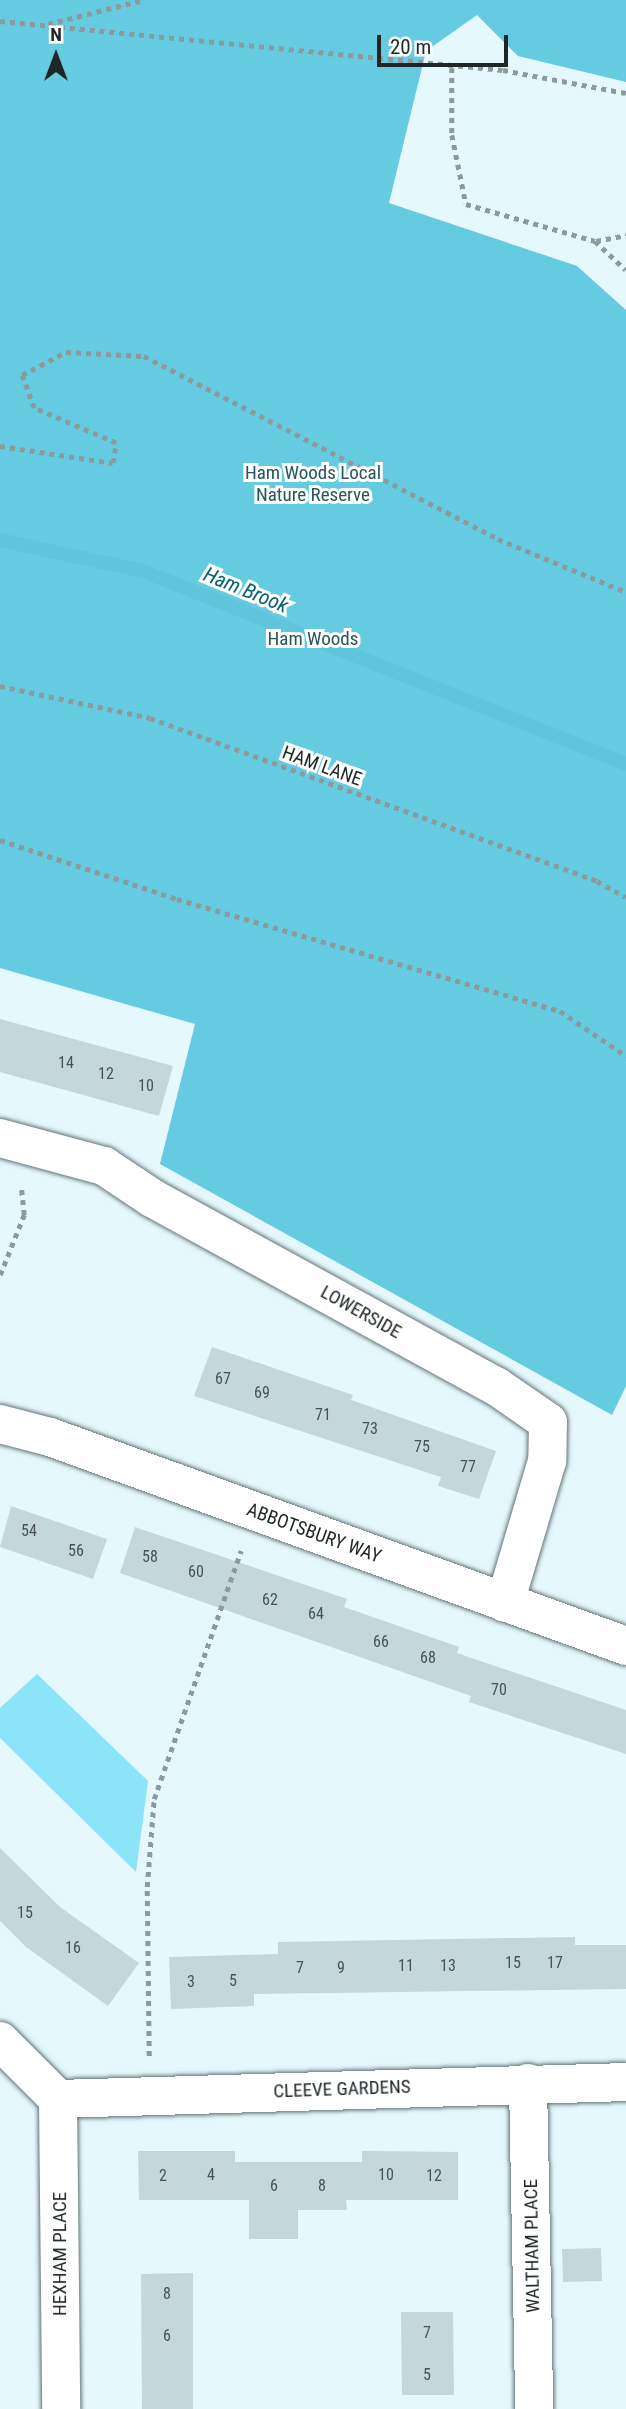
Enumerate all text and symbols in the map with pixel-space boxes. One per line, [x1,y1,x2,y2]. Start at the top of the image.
north arrow [21,21,91,91]
scale bar [381,21,512,65]
text: N [50,23,62,46]
text: 20 m [390,35,431,59]
park label: Ham Woods Local Nature Reserve [245,462,381,506]
water label: Ham Brook [200,562,292,618]
park label: Ham Woods [268,628,358,650]
street label: HAM LANE [279,741,365,791]
house number: 14 [58,1053,74,1073]
house number: 12 [98,1064,114,1084]
house number: 10 [138,1076,154,1096]
street label: LOWERSIDE [317,1281,405,1343]
house number: 67 [215,1369,231,1389]
house number: 69 [254,1383,270,1403]
house number: 71 [315,1405,331,1425]
house number: 73 [362,1419,378,1439]
house number: 75 [414,1437,430,1457]
house number: 77 [460,1457,476,1477]
street label: ABBOTSBURY WAY [244,1498,384,1568]
house number: 54 [21,1521,37,1541]
house number: 56 [68,1541,84,1561]
house number: 58 [142,1547,158,1567]
house number: 60 [188,1562,204,1582]
house number: 62 [262,1590,278,1610]
house number: 64 [308,1604,324,1624]
house number: 66 [373,1632,389,1652]
house number: 68 [420,1648,436,1668]
house number: 70 [491,1680,507,1700]
house number: 15 [17,1903,33,1923]
house number: 16 [65,1938,81,1958]
house number: 15 [505,1953,521,1973]
house number: 17 [547,1953,563,1973]
house number: 11 [398,1956,414,1976]
house number: 13 [440,1956,456,1976]
house number: 7 [296,1958,304,1978]
house number: 9 [337,1958,345,1978]
house number: 5 [229,1971,237,1991]
house number: 3 [187,1972,195,1992]
street label: CLEEVE GARDENS [273,2075,411,2103]
house number: 4 [207,2165,215,2185]
house number: 10 [378,2165,394,2185]
house number: 2 [159,2166,167,2186]
house number: 12 [426,2166,442,2186]
house number: 6 [270,2176,278,2196]
house number: 8 [318,2176,326,2196]
street label: WALTHAM PLACE [519,2179,545,2313]
street label: HEXHAM PLACE [49,2192,71,2316]
house number: 8 [163,2284,171,2304]
house number: 7 [423,2323,431,2343]
house number: 6 [163,2326,171,2346]
house number: 5 [423,2365,431,2385]

